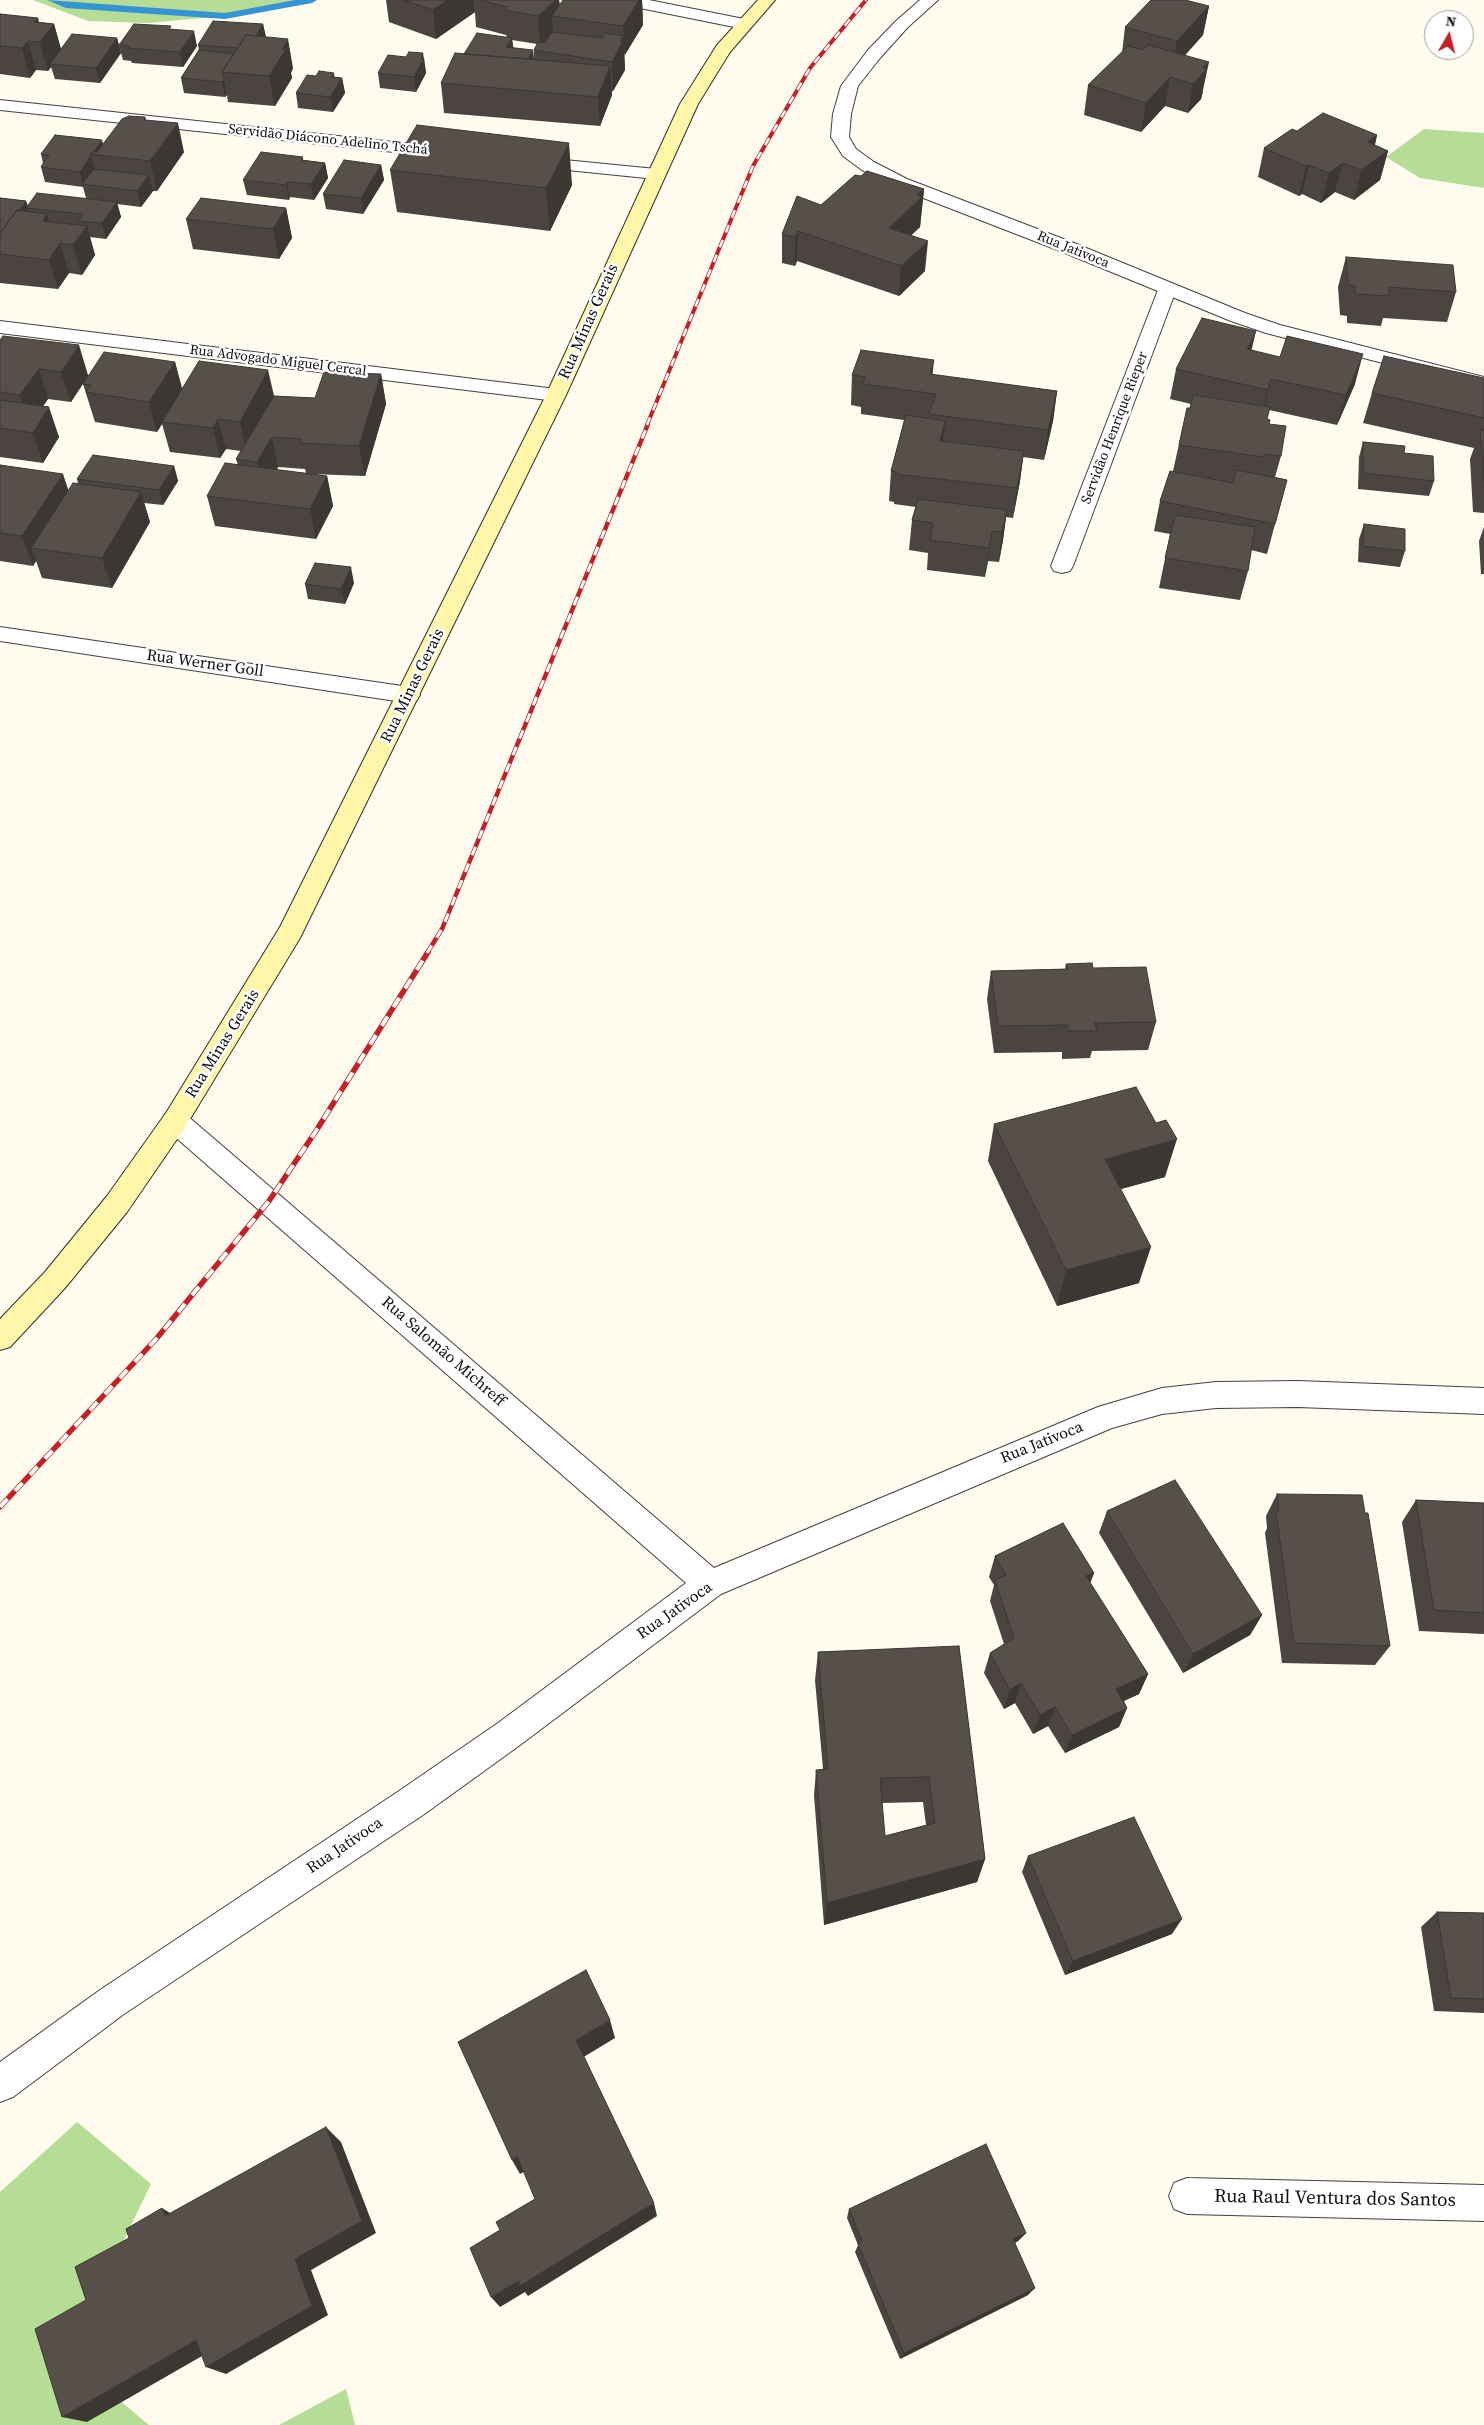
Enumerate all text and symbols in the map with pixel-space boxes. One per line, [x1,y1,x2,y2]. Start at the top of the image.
north arrow [1424,10,1474,60]
text: N [1444,11,1457,32]
street label: Servidão Diácono Adelino Tschá [227,121,429,159]
street label: Rua Jativoca [1034,228,1112,272]
street label: Rua Minas Gerais [555,261,623,383]
street label: Rua Advogado Miguel Cercal [189,342,367,380]
street label: Servidão Henrique Rieper [1078,350,1152,506]
street label: Rua Minas Gerais [377,626,449,746]
street label: Rua Werner Goll [145,646,265,682]
street label: Rua Minas Gerais [182,986,264,1102]
street label: Rua Salomão Michreff [377,1293,509,1411]
street label: Rua Jativoca [998,1418,1086,1468]
street label: Rua Jativoca [634,1578,716,1644]
street label: Rua Jativoca [303,1814,387,1878]
street label: Rua Raul Ventura dos Santos [1214,2185,1456,2213]

